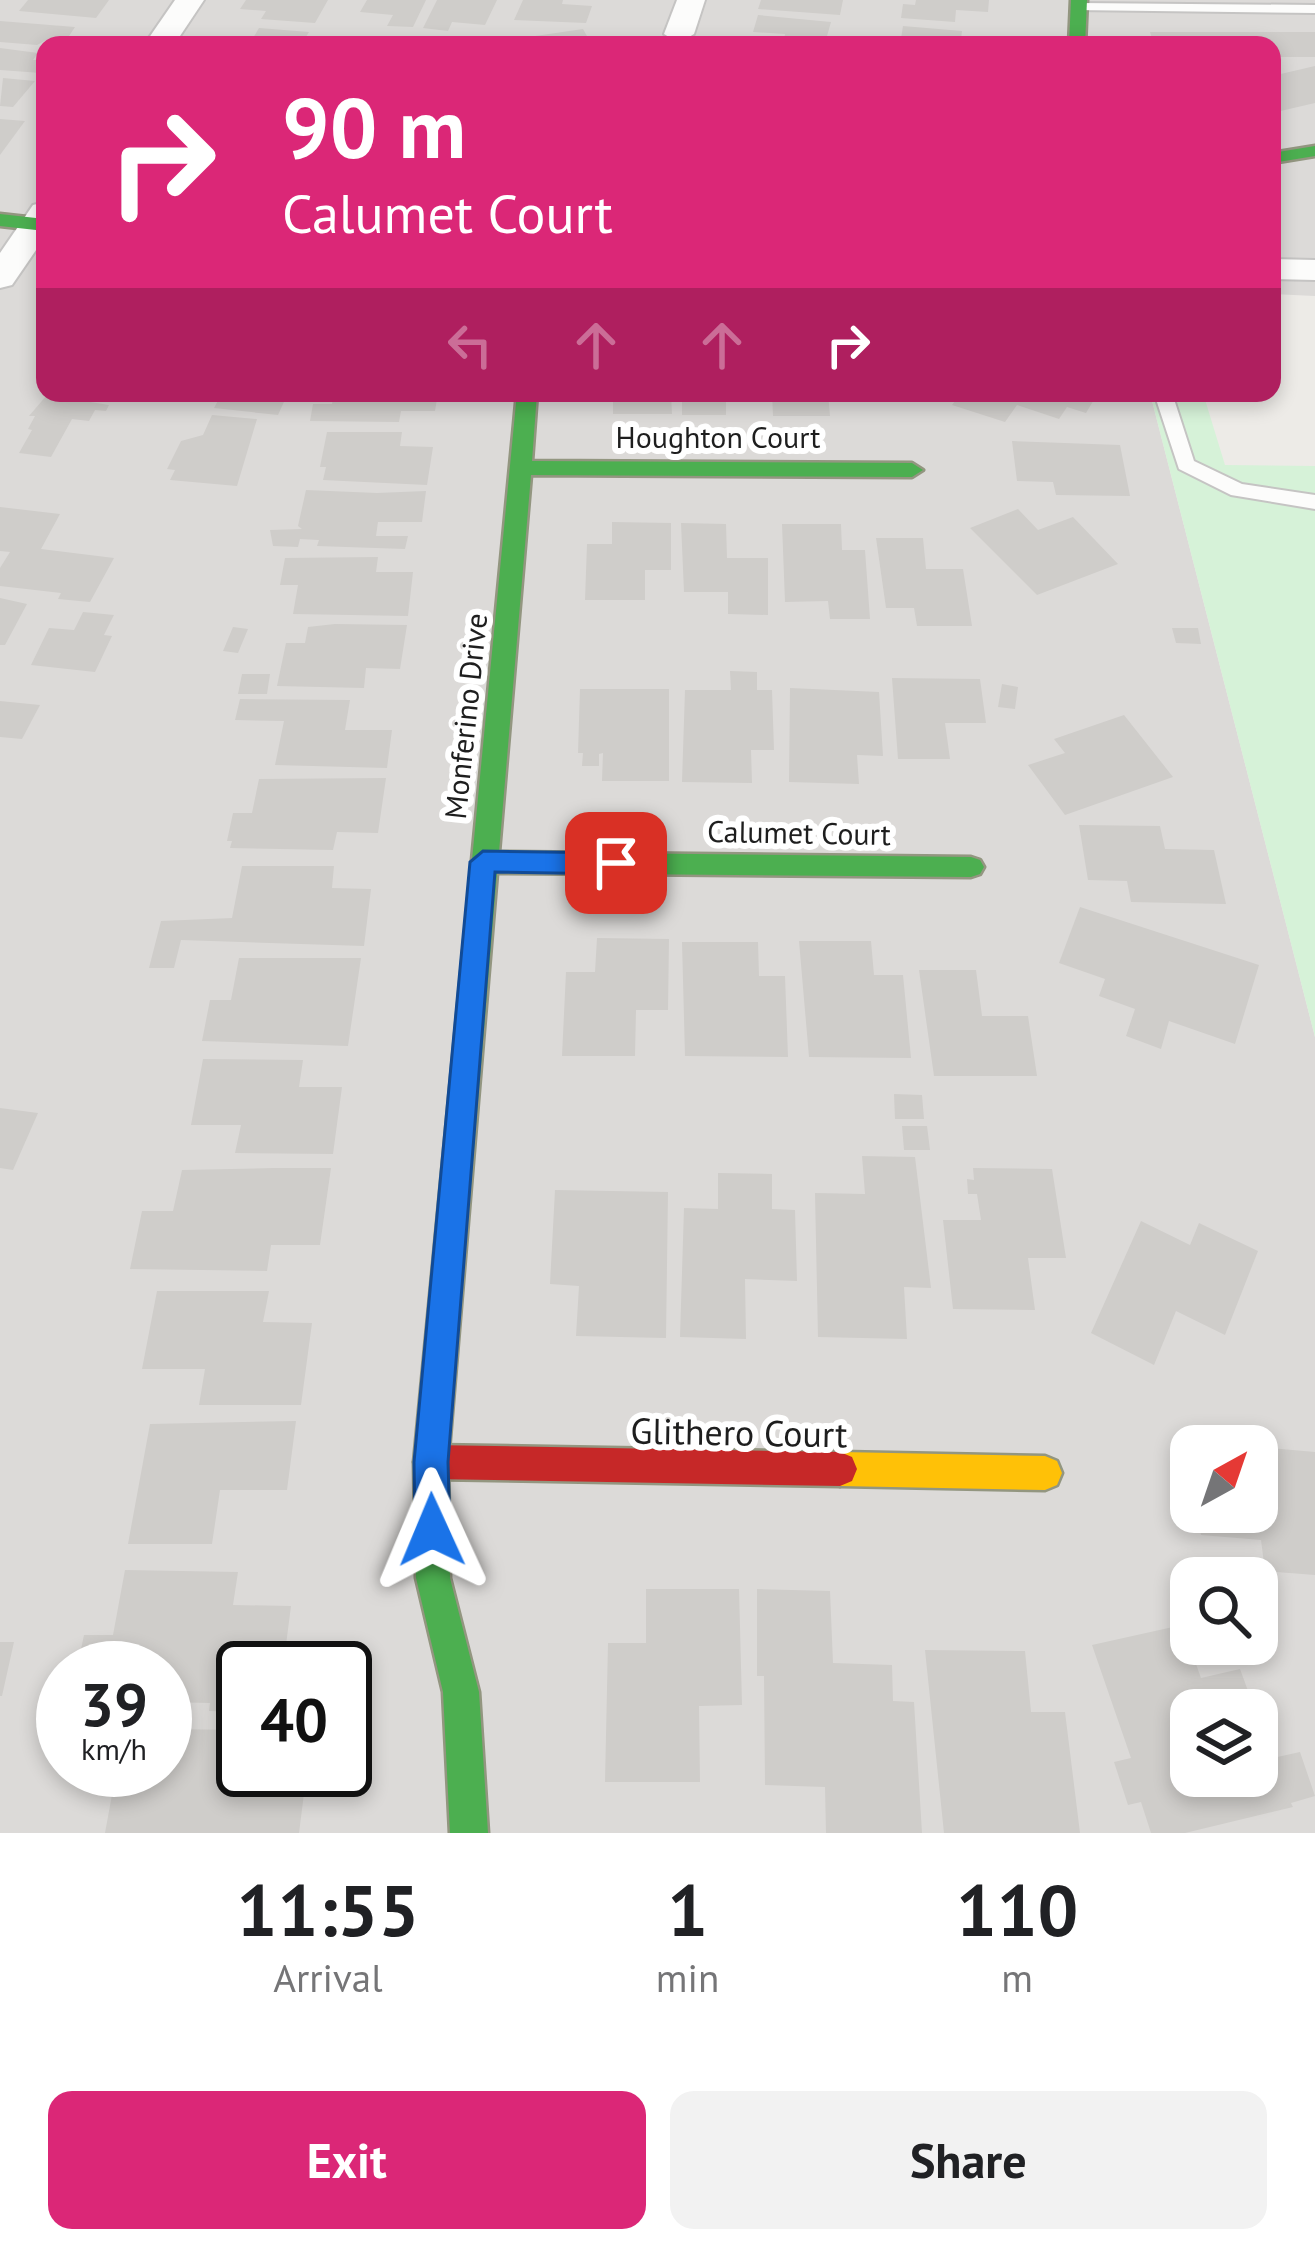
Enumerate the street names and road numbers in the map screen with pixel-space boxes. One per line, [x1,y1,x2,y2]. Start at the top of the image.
street label: Houghton Court [616,417,820,456]
street label: Monferino Drive [435,611,495,821]
street label: Calumet Court [707,811,891,853]
street label: Glithero Court [630,1407,848,1457]

